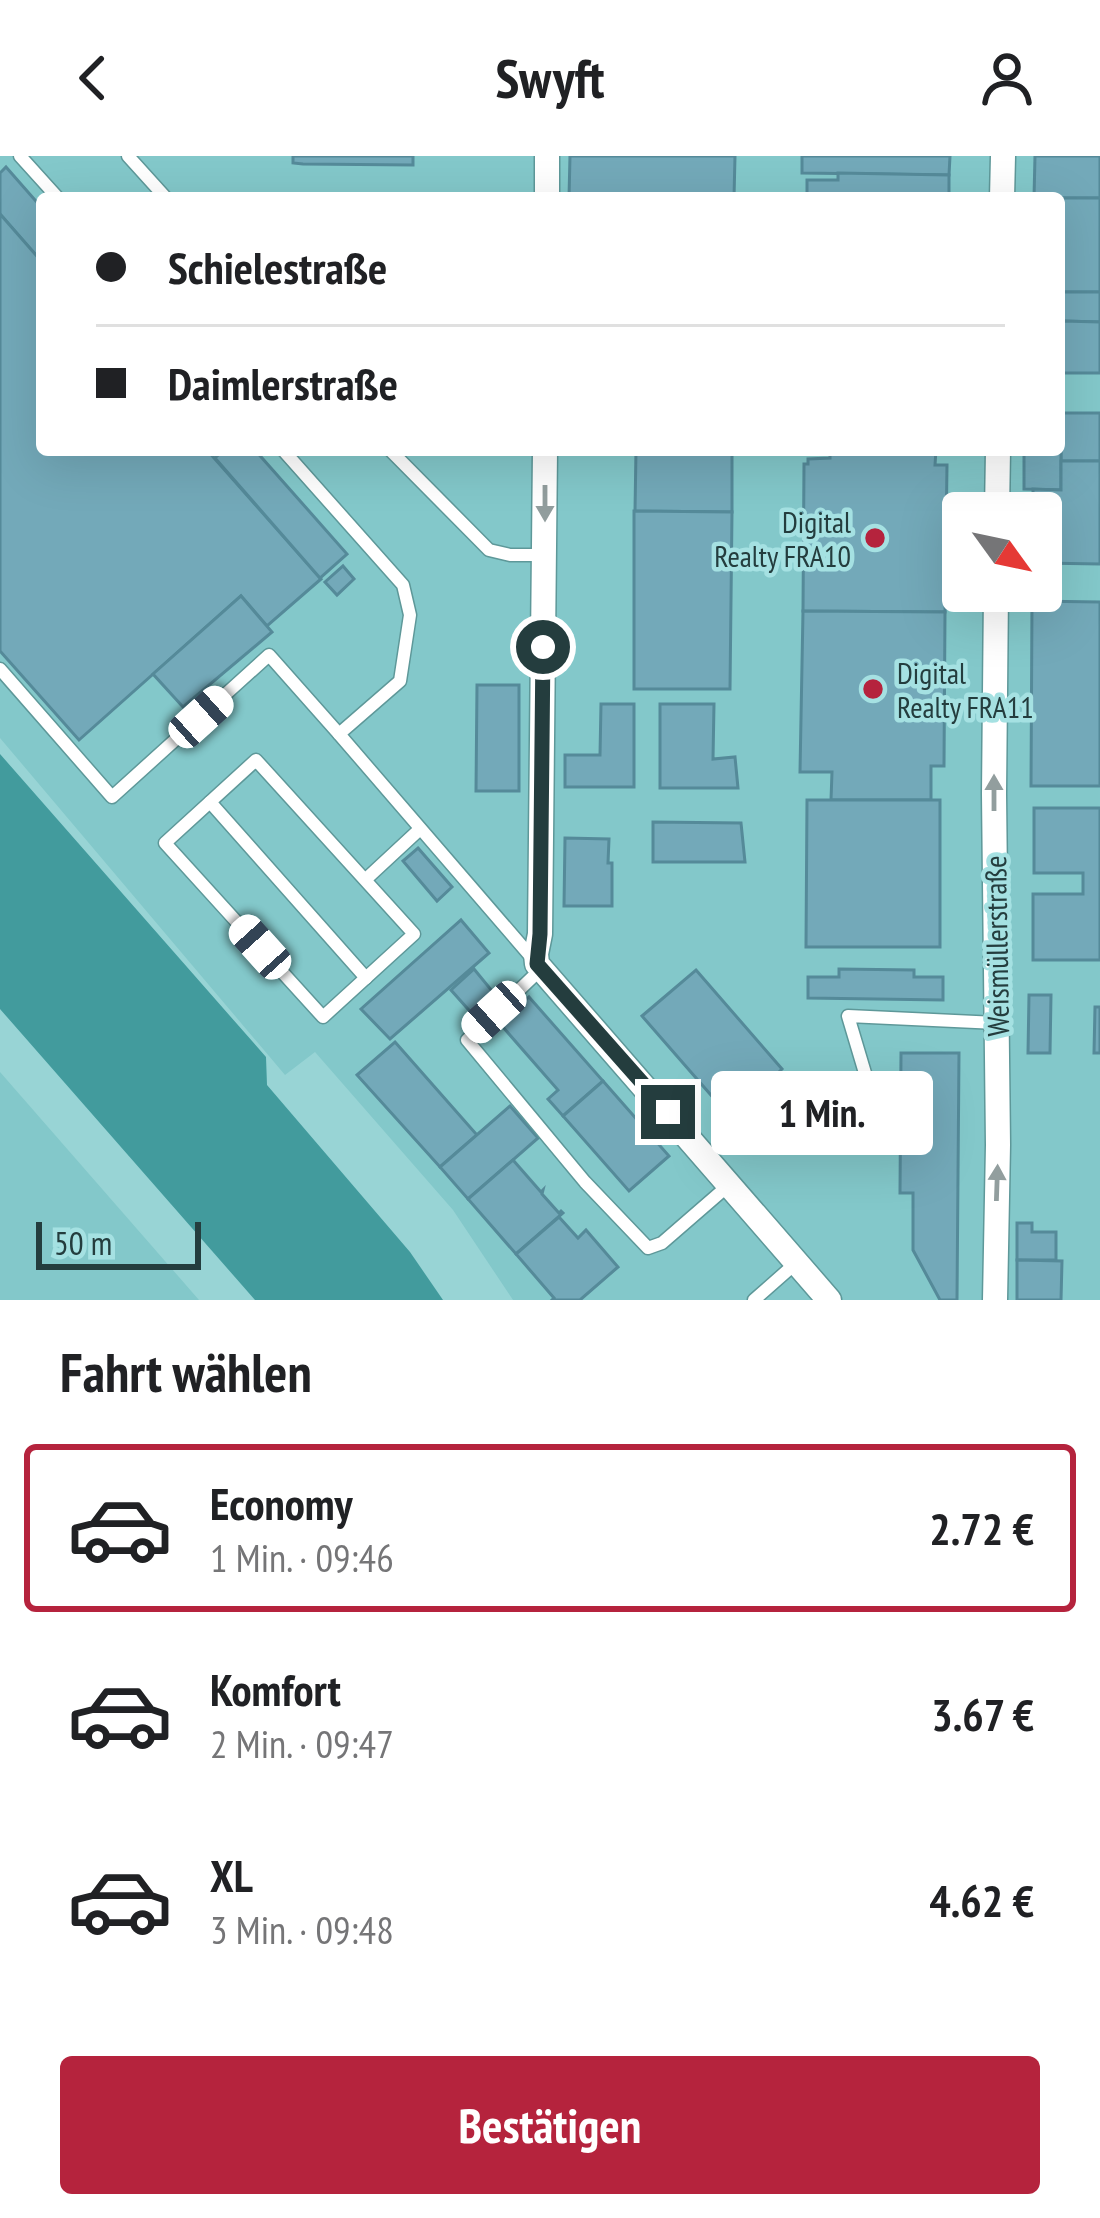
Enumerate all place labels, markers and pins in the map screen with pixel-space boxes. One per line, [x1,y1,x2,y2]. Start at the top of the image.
place label: Digital Realty FRA10 [714,502,851,575]
marker: Digital Realty FRA10 [862,525,888,551]
place label: Digital Realty FRA11 [897,653,1034,726]
marker: Digital Realty FRA11 [860,676,886,702]

